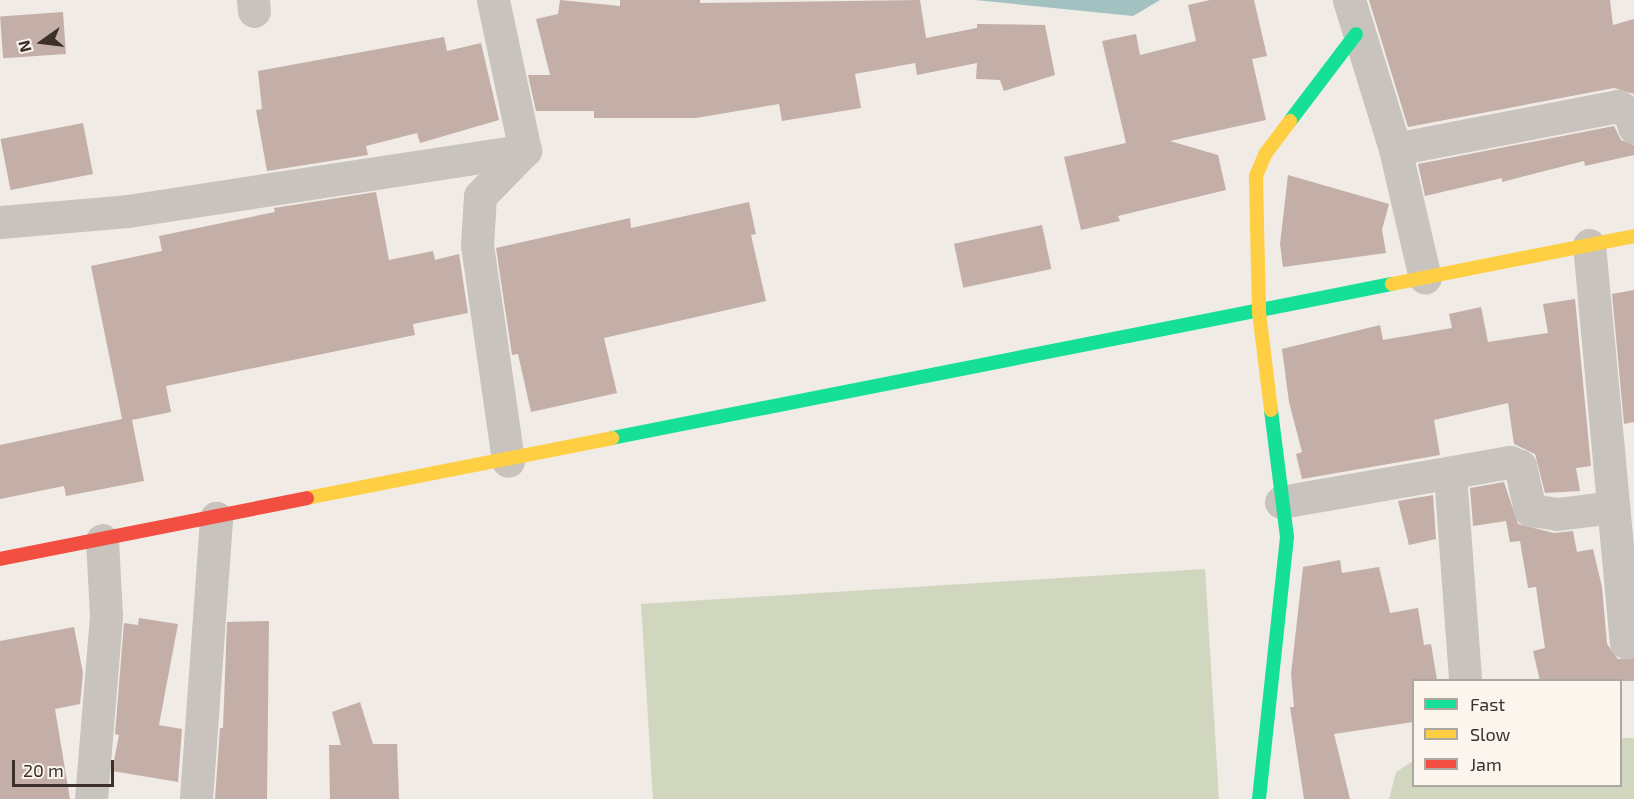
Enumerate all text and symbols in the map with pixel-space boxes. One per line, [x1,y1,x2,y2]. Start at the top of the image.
north arrow [12,12,72,72]
text: N [13,39,35,54]
legend [1412,679,1622,787]
text: Fast [1470,693,1505,715]
text: Slow [1470,723,1510,745]
scale bar [15,748,117,786]
text: Jam [1470,753,1502,775]
text: 20 m [23,759,64,781]

